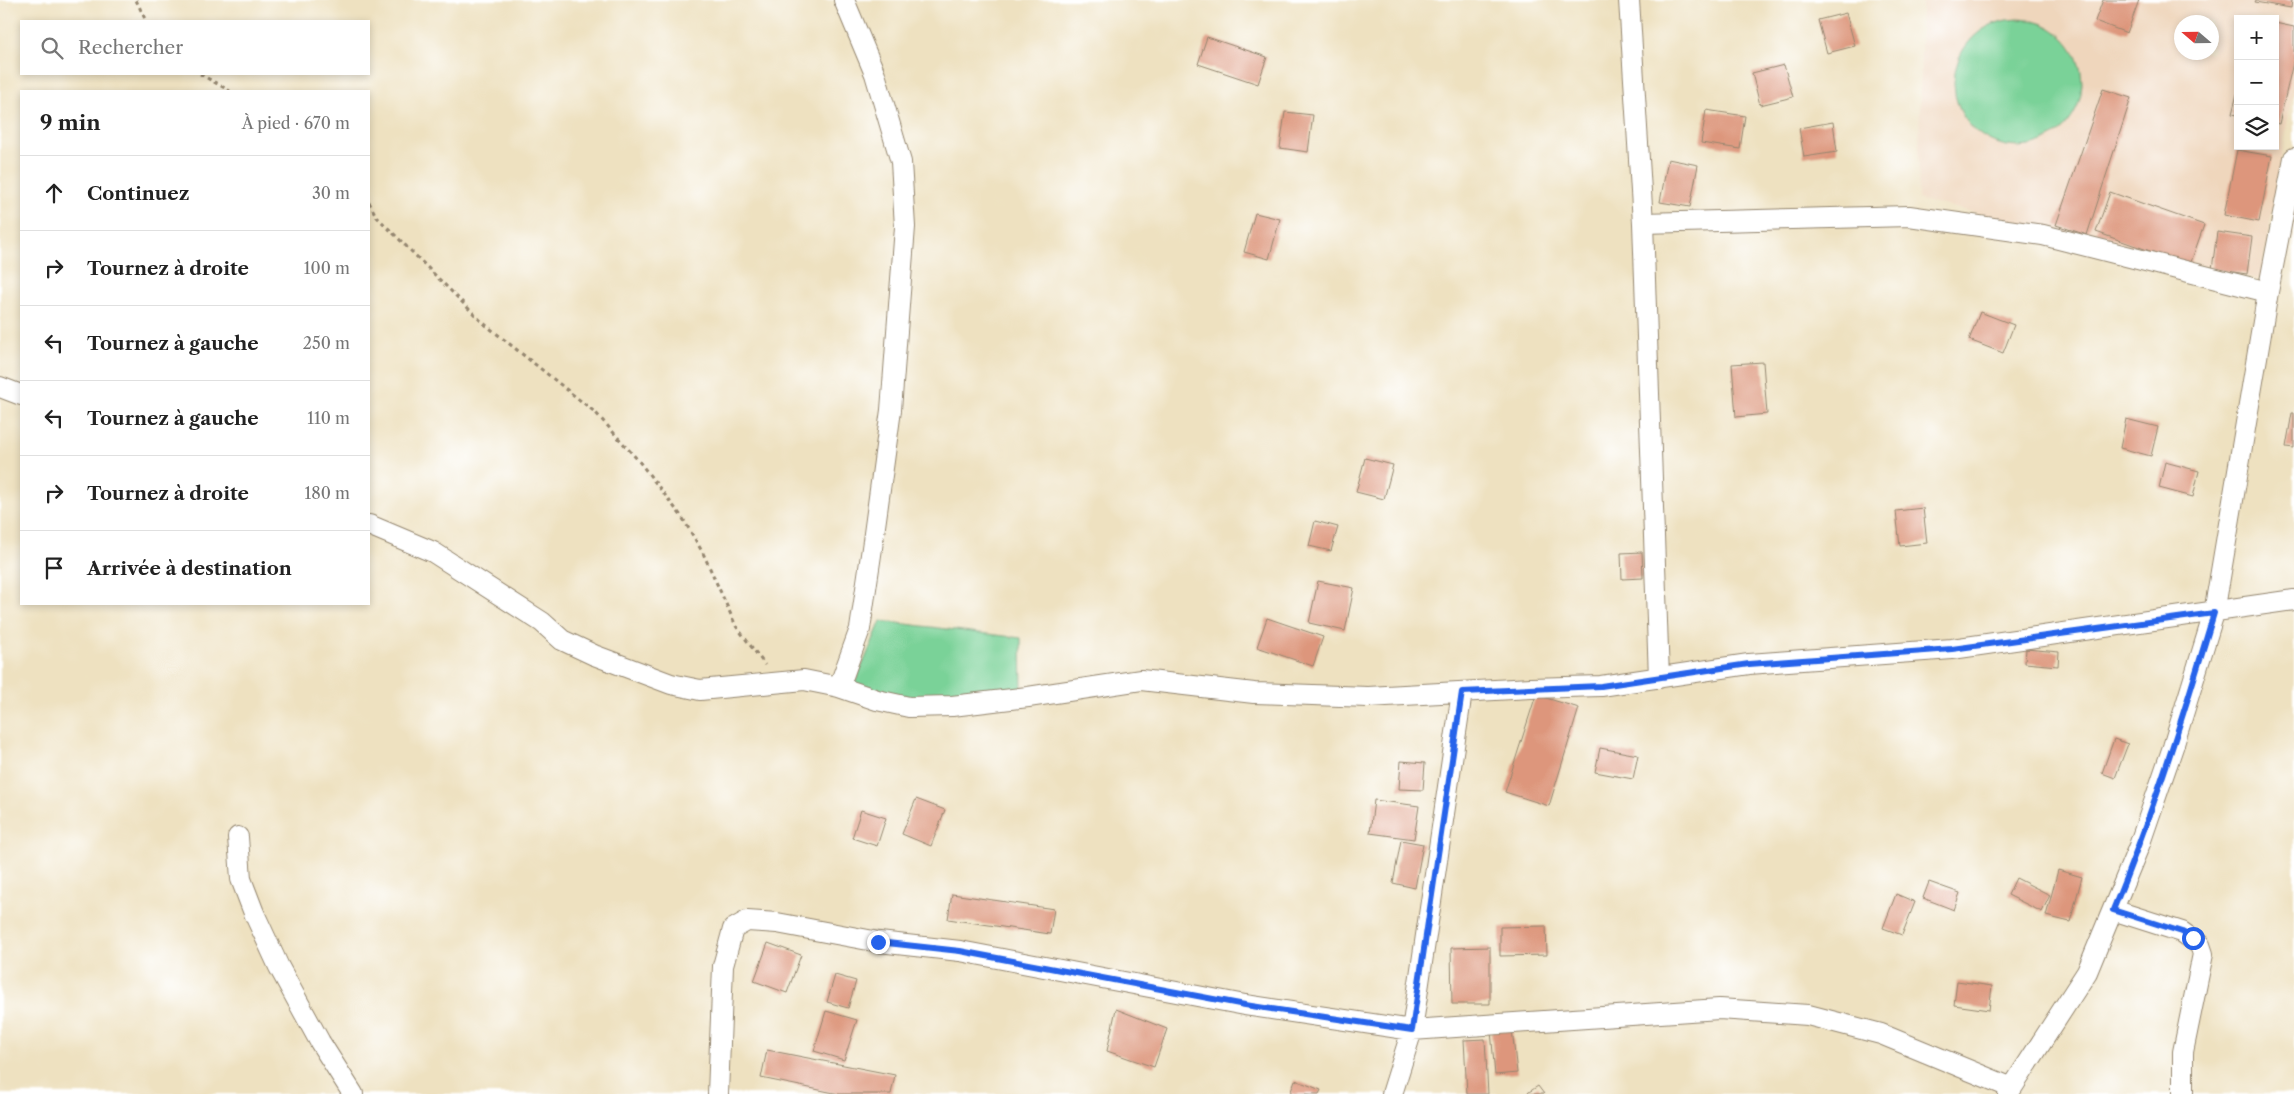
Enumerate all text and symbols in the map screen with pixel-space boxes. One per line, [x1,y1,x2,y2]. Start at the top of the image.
north arrow [2174,15,2219,60]
map controls [2234,15,2279,150]
button: + [2234,15,2279,60]
search box [20,20,370,75]
icon: search [38,34,66,62]
text: Rechercher [78,36,183,59]
button: − [2234,60,2279,105]
button: layers [2234,105,2279,150]
text: 9 min [40,110,101,135]
text: À pied · 670 m [242,113,350,133]
icon: ahead [40,179,68,207]
text: Continuez [87,182,189,205]
text: 30 m [312,183,350,203]
icon: right [40,254,68,282]
text: Tournez à droite [87,257,249,280]
text: 100 m [304,258,350,278]
icon: left [40,329,68,357]
text: Tournez à gauche [87,332,259,355]
text: 250 m [303,333,350,353]
icon: left [40,404,68,432]
text: Tournez à gauche [87,407,259,430]
text: 110 m [307,408,350,428]
icon: right [40,479,68,507]
text: Tournez à droite [87,482,249,505]
text: 180 m [304,483,350,503]
icon: arrive [40,554,68,582]
text: Arrivée à destination [87,557,292,580]
route start [2182,927,2205,950]
route end [867,931,890,954]

